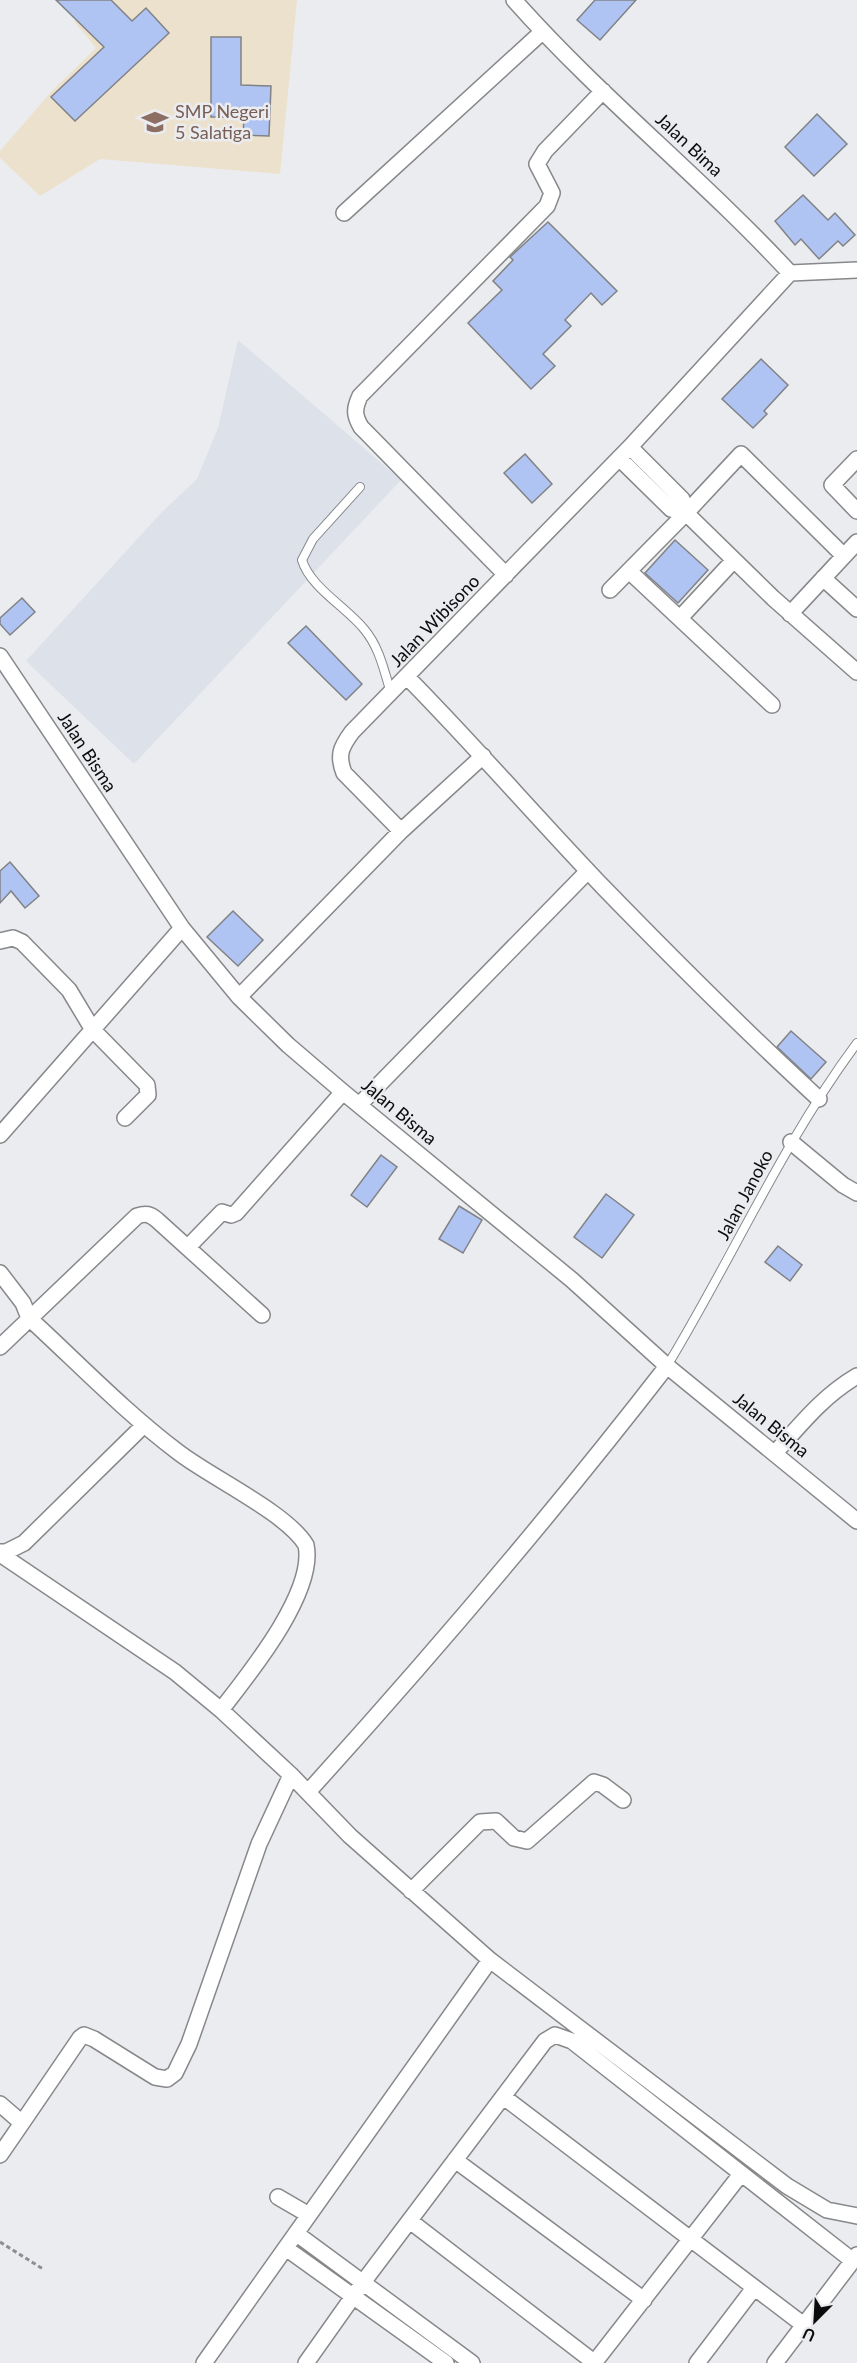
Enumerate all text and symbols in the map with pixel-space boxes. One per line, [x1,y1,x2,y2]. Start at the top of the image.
place label: SMP Negeri 5 Salatiga [175,100,269,143]
school or university icon: SMP Negeri 5 Salatiga [140,107,170,137]
street label: Jalan Bima [652,108,728,181]
street label: Jalan Wibisono [385,570,484,671]
street label: Jalan Bisma [54,707,122,796]
street label: Jalan Bisma [358,1073,442,1149]
street label: Jalan Janoko [711,1146,777,1243]
street label: Jalan Bisma [729,1387,814,1462]
north arrow [785,2291,845,2351]
text: U [799,2324,818,2346]

